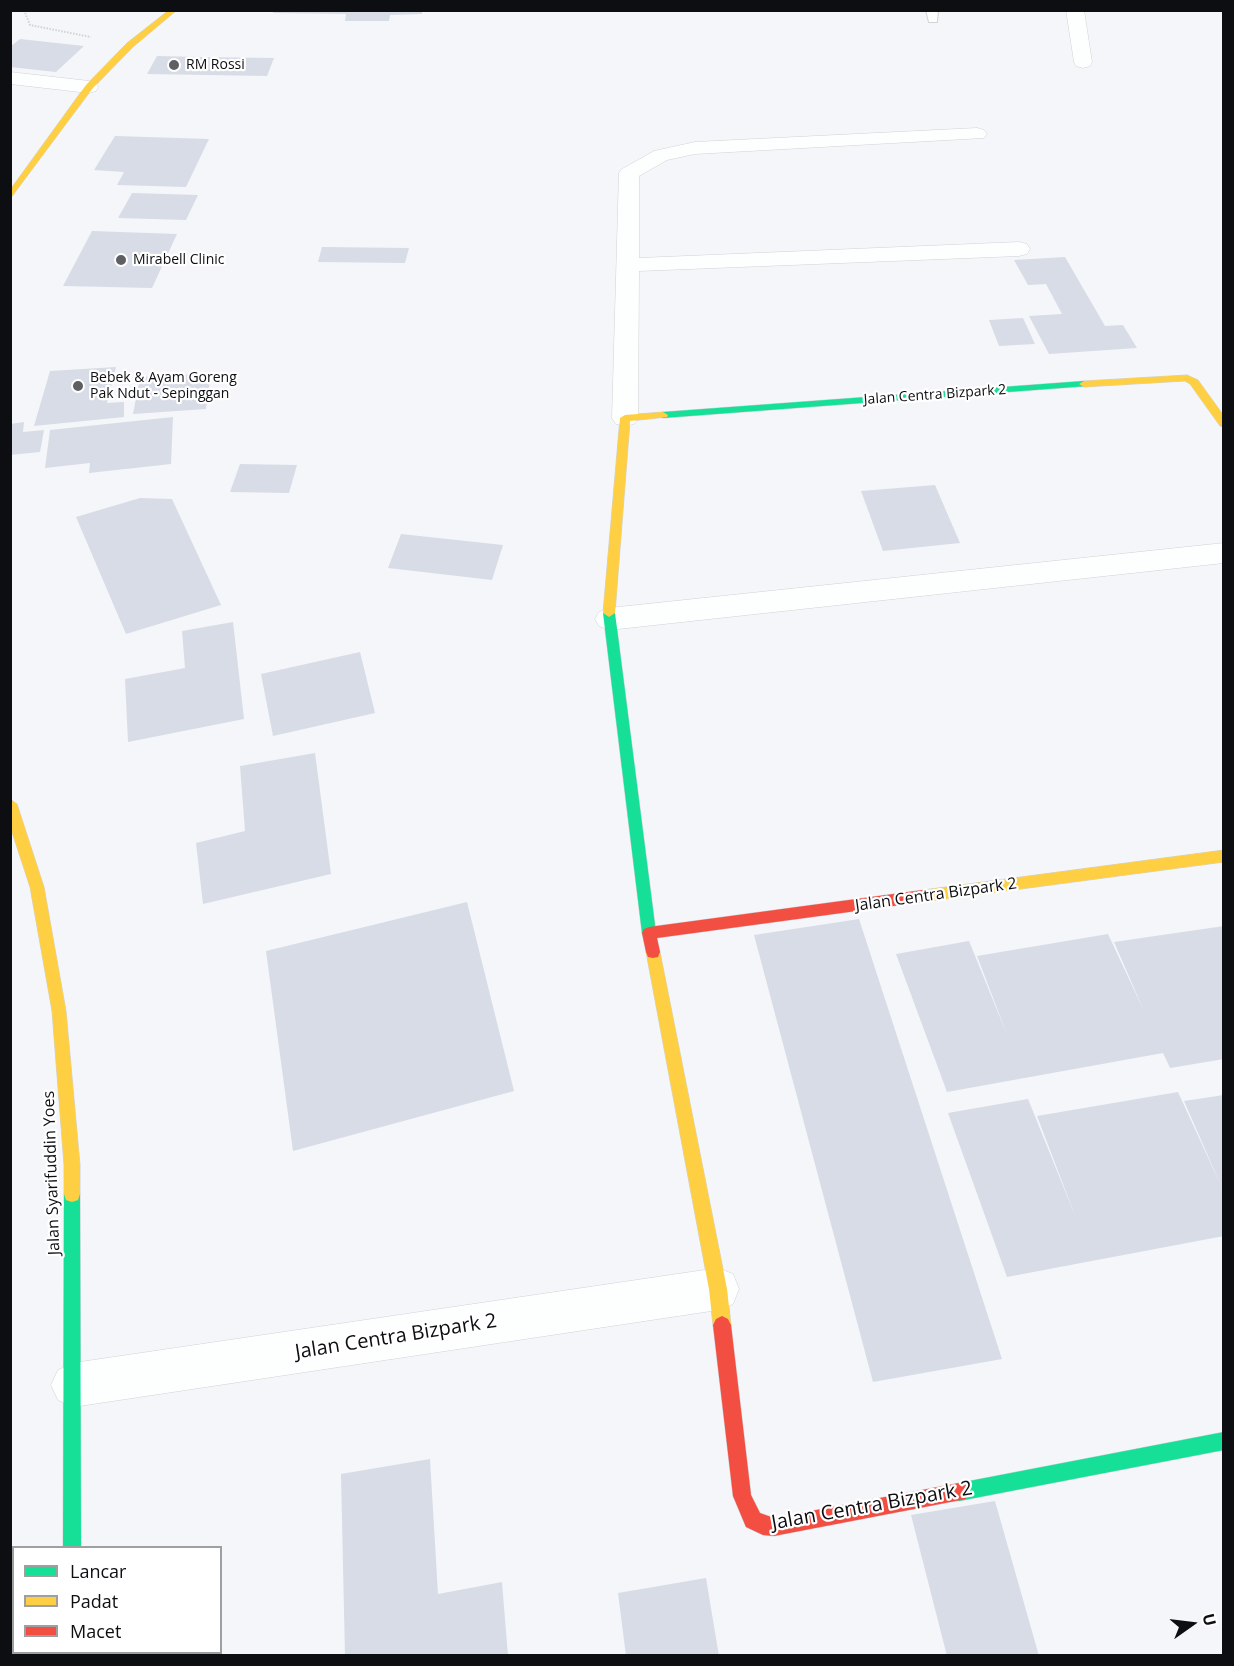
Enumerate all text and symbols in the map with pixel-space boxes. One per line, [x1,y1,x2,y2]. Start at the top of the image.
place label: RM Rossi [186,57,245,73]
marker: RM Rossi [167,58,181,72]
place label: Mirabell Clinic [133,252,224,268]
marker: Mirabell Clinic [114,253,128,267]
place label: Bebek & Ayam Goreng Pak Ndut - Sepinggan [90,370,237,402]
marker: Bebek & Ayam Goreng Pak Ndut - Sepinggan [71,379,85,393]
street label: Jalan Centra Bizpark 2 [863,382,1007,408]
street label: Jalan Centra Bizpark 2 [854,874,1018,916]
street label: Jalan Syarifuddin Yoes [40,1091,64,1255]
street label: Jalan Centra Bizpark 2 [293,1309,499,1365]
street label: Jalan Centra Bizpark 2 [770,1476,974,1536]
legend [12,1546,222,1654]
text: Lancar [70,1559,126,1583]
text: Padat [70,1589,118,1613]
north arrow [1162,1594,1222,1654]
text: U [1197,1611,1222,1628]
text: Macet [70,1619,121,1643]

